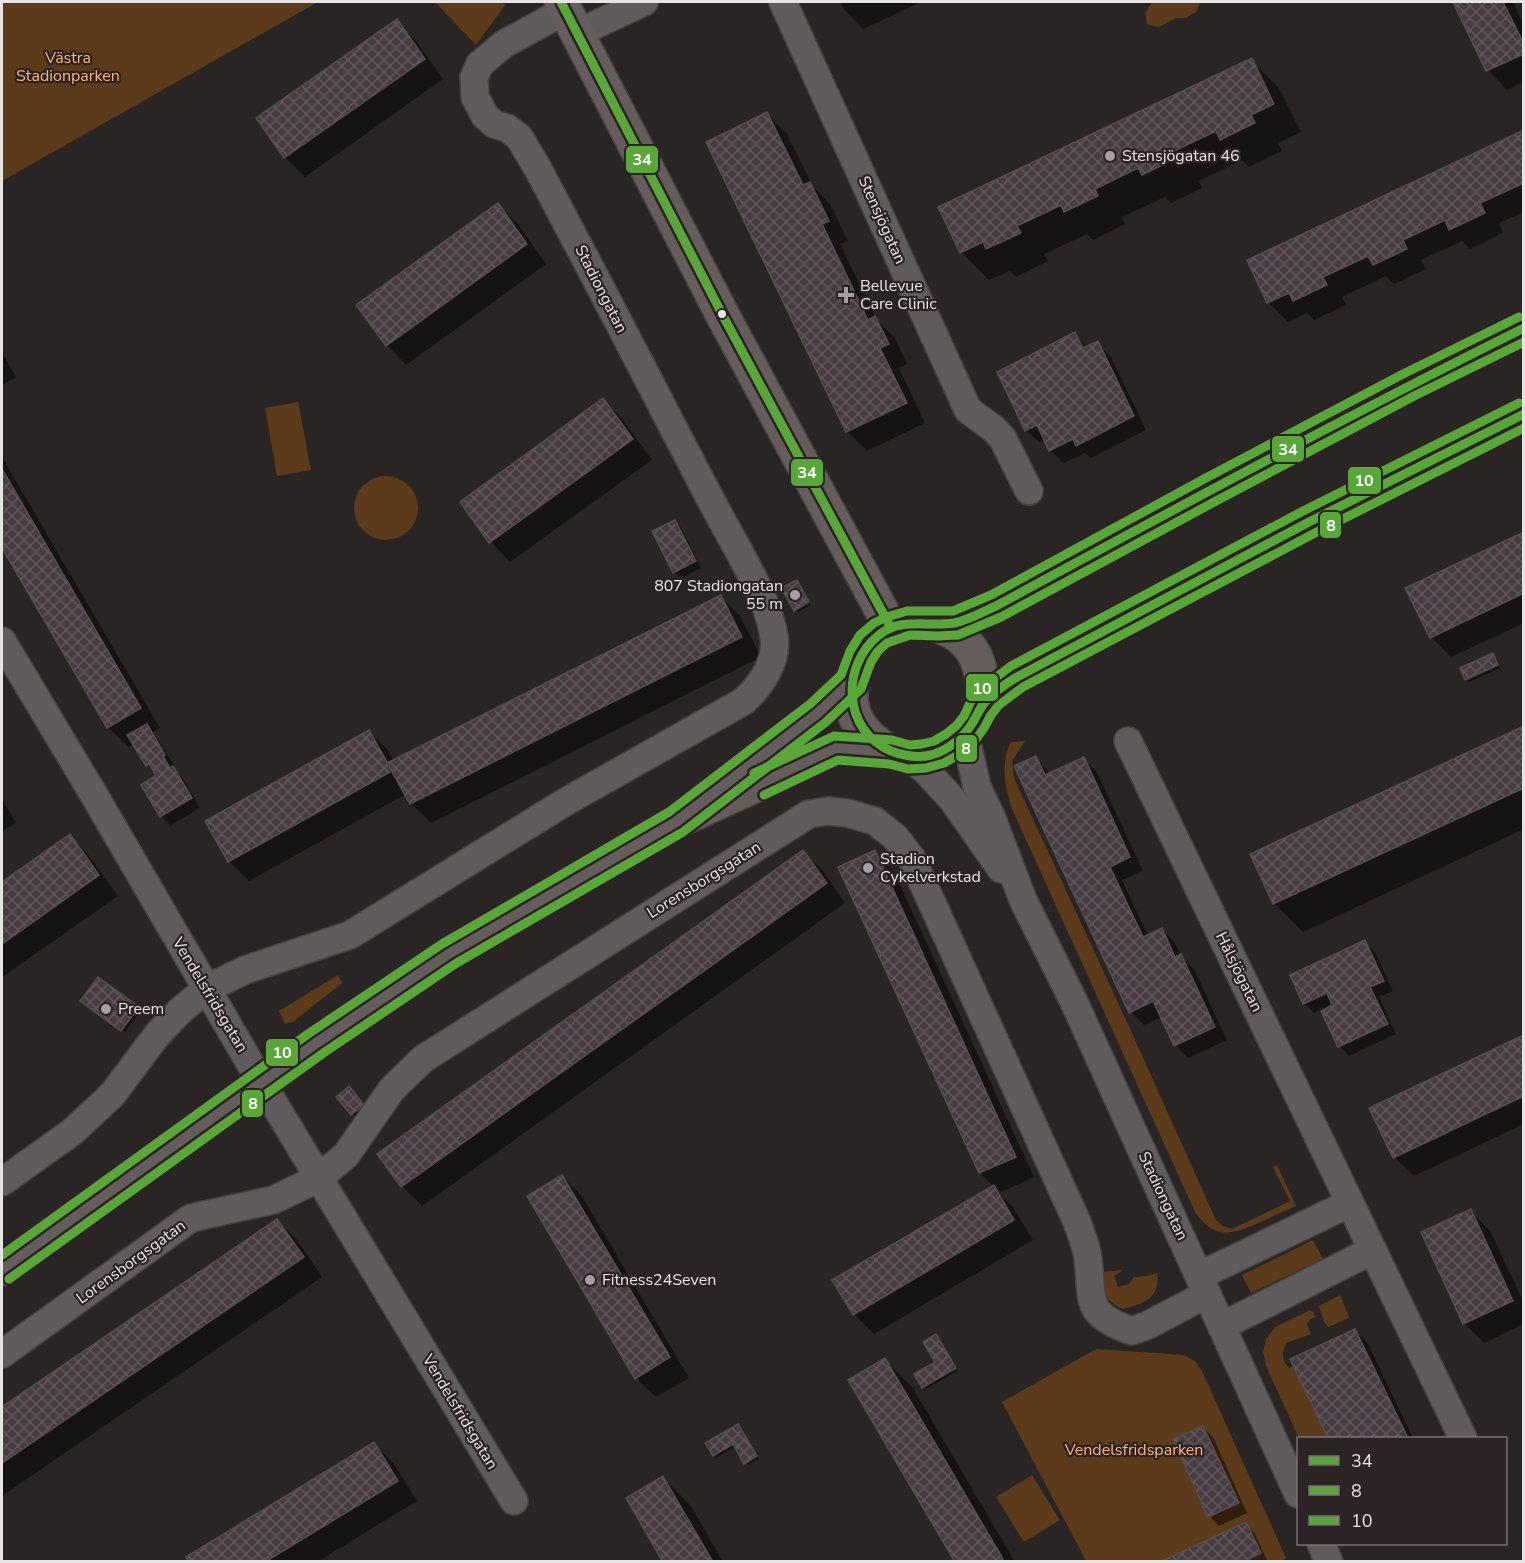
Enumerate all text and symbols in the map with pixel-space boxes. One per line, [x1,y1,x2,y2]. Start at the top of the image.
park label: Västra Stadionparken [16,47,120,87]
line badge: 34 [625,145,659,174]
place label: Stensjögatan 46 [1122,145,1240,167]
text: 34 [632,149,652,171]
marker: Stensjögatan 46 [1103,149,1117,163]
street label: Stensjögatan [853,172,911,268]
street label: Stadiongatan [569,241,633,337]
place label: Bellevue Care Clinic [860,275,937,315]
marker: Bellevue Care Clinic [837,286,855,304]
unlabelled marker [716,308,728,320]
line badge: 34 [1271,435,1305,463]
text: 34 [1278,439,1298,461]
line badge: 34 [790,458,824,487]
text: 34 [797,462,817,484]
line badge: 10 [1347,466,1382,495]
text: 10 [1354,470,1374,492]
line badge: 8 [1319,511,1342,539]
text: 8 [1326,515,1336,537]
place label: 807 Stadiongatan 55 m [654,575,783,615]
marker: 807 Stadiongatan 55 m [788,588,802,602]
line badge: 10 [965,673,999,702]
text: 10 [972,678,992,700]
line badge: 8 [955,734,978,763]
text: 8 [961,738,971,760]
street label: Lorensborgsgatan [643,836,765,924]
place label: Stadion Cykelverkstad [880,848,981,888]
marker: Stadion Cykelverkstad [861,861,875,875]
street label: Hålsjögatan [1210,928,1268,1016]
street label: Vendelsfridsgatan [166,932,253,1057]
place label: Preem [118,998,164,1020]
marker: Preem [99,1002,113,1016]
line badge: 10 [265,1038,299,1067]
text: 10 [272,1042,292,1064]
line badge: 8 [241,1089,264,1118]
text: 8 [248,1093,258,1115]
street label: Stadiongatan [1133,1148,1193,1244]
street label: Lorensborgsgatan [72,1215,190,1309]
place label: Fitness24Seven [602,1269,716,1291]
marker: Fitness24Seven [583,1273,597,1287]
street label: Vendelsfridsgatan [416,1349,503,1474]
legend [1297,1437,1507,1545]
park label: Vendelsfridsparken [1064,1439,1203,1461]
text: 34 [1351,1449,1373,1473]
text: 8 [1351,1479,1362,1503]
text: 10 [1351,1509,1373,1533]

